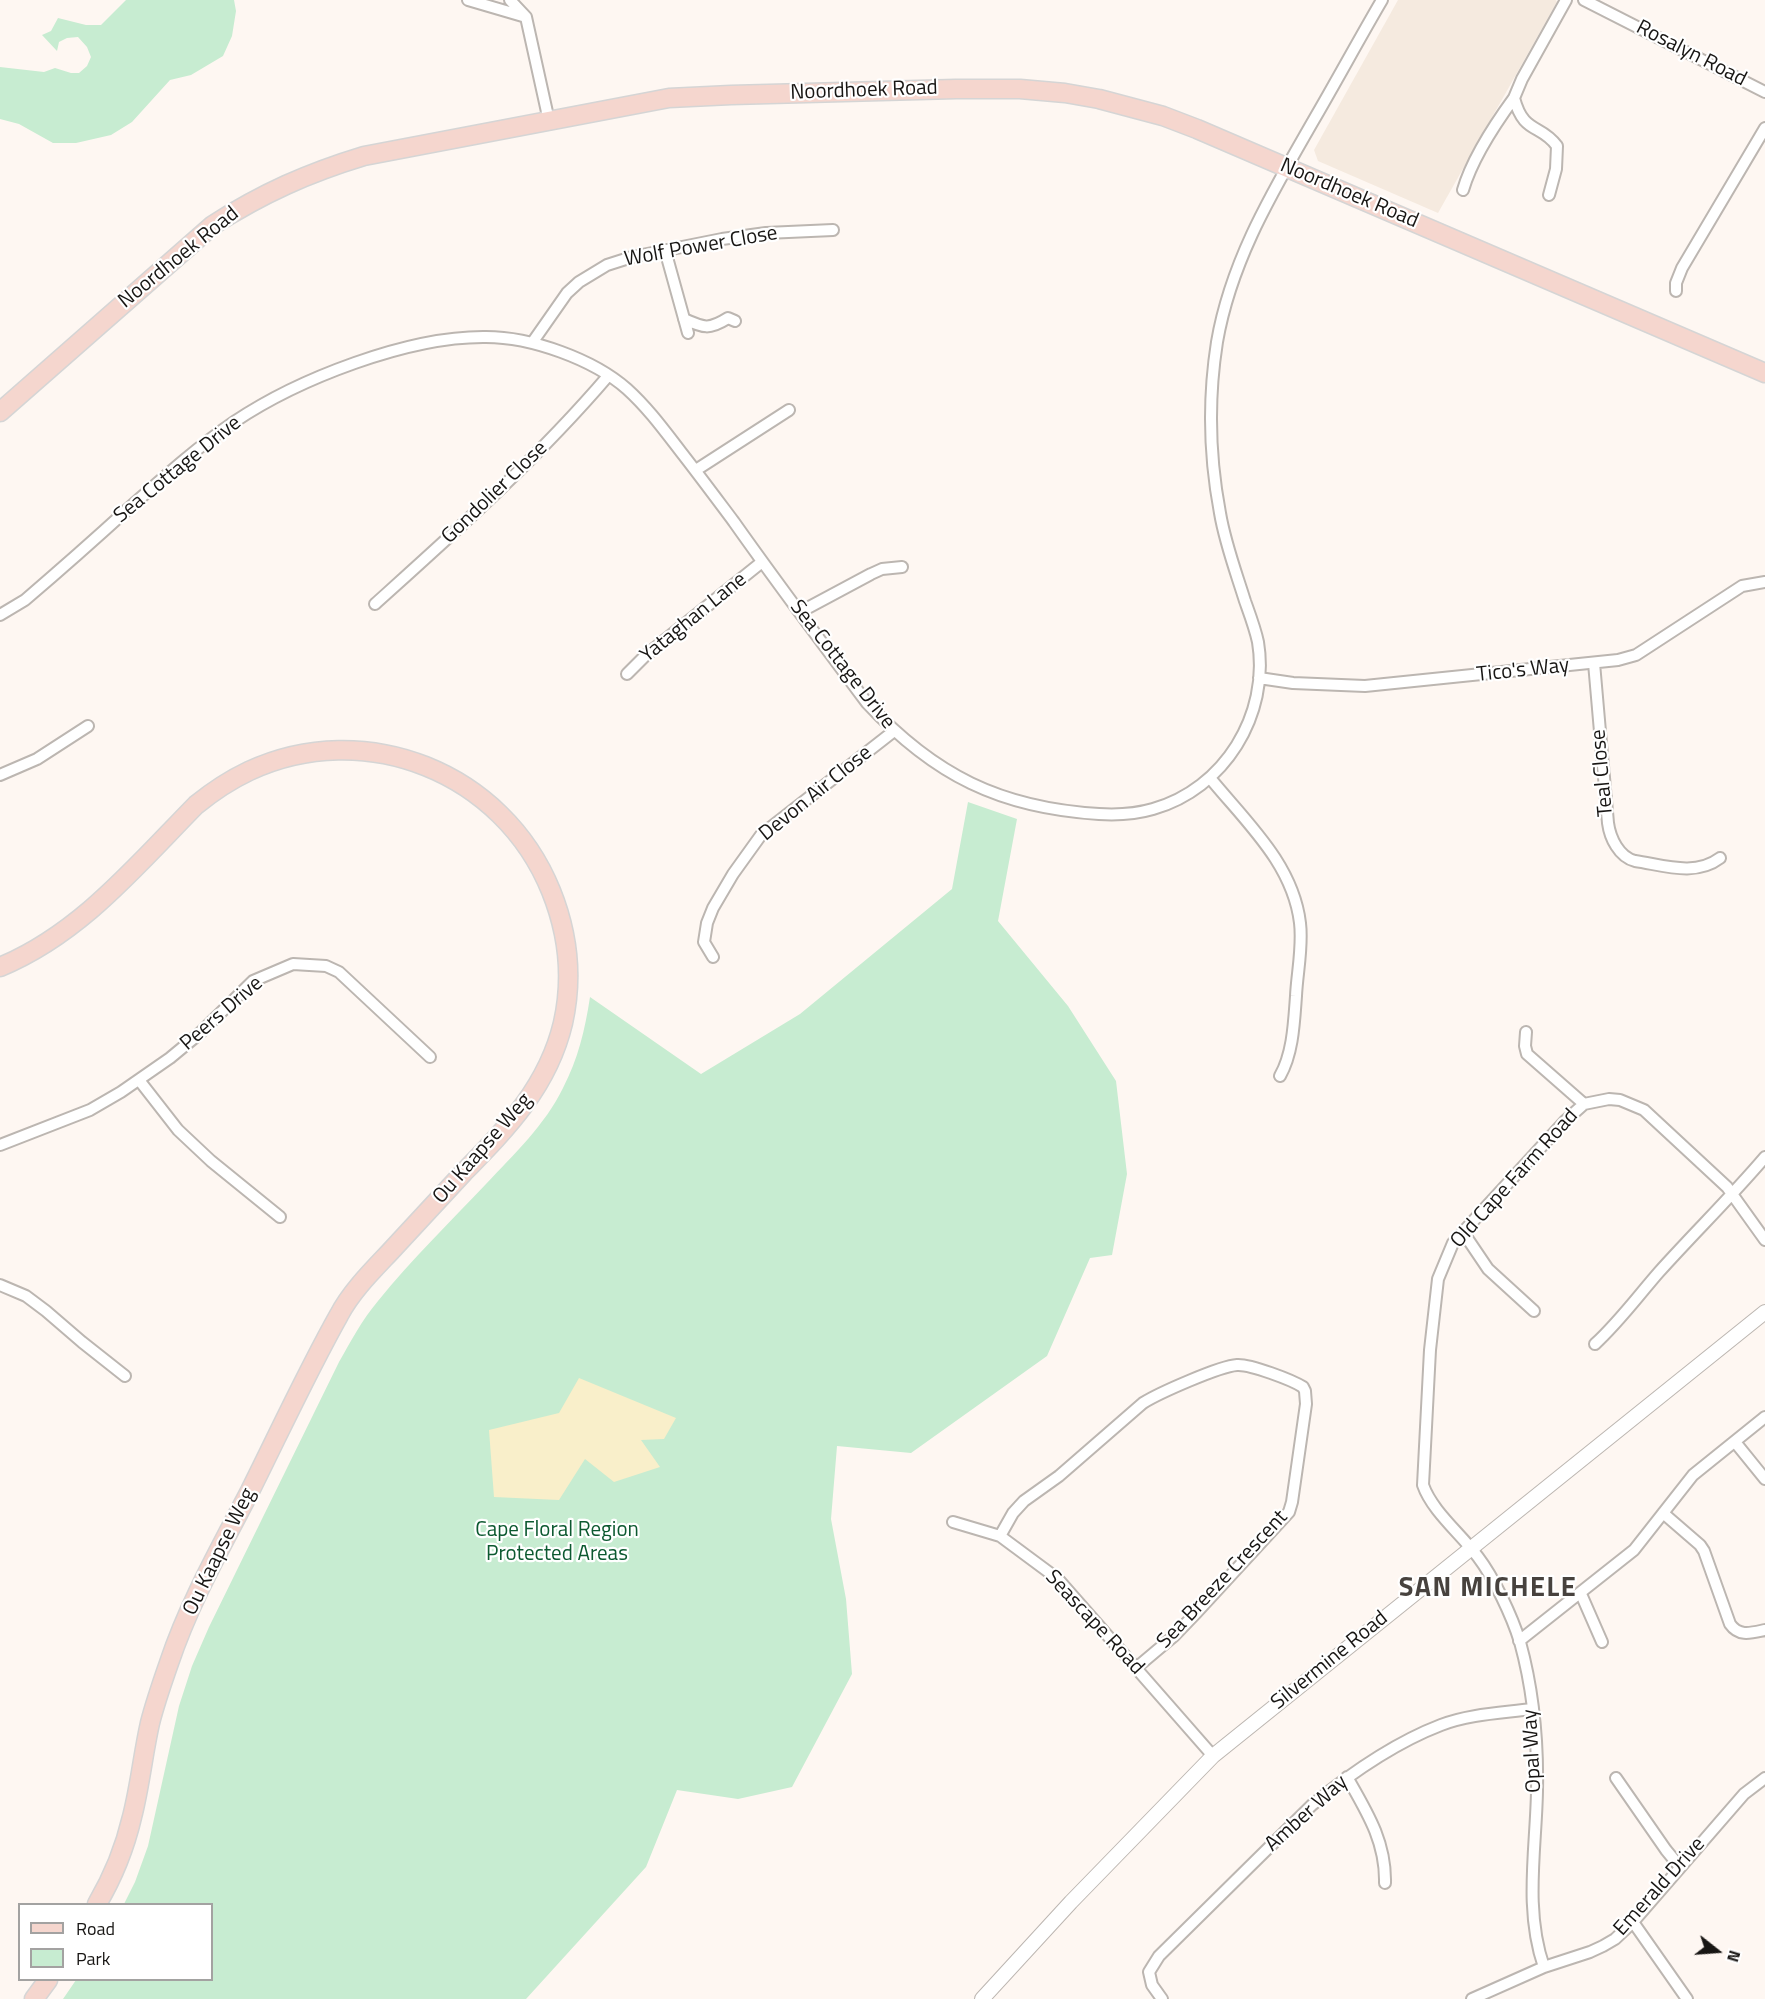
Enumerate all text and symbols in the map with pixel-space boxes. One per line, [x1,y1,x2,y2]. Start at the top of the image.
street label: Rosalyn Road [1632,15,1750,93]
street label: Noordhoek Road [790,76,938,106]
street label: Noordhoek Road [1276,154,1422,234]
street label: Noordhoek Road [114,202,244,314]
street label: Wolf Power Close [622,221,780,273]
street label: Sea Cottage Drive [109,411,247,529]
street label: Gondolier Close [437,436,553,550]
street label: Yataghan Lane [636,568,752,668]
street label: Sea Cottage Drive [784,596,900,734]
street label: Tico's Way [1475,654,1571,688]
street label: Teal Close [1587,728,1619,818]
street label: Devon Air Close [755,741,877,847]
street label: Peers Drive [176,971,268,1057]
street label: Ou Kaapse Weg [428,1089,538,1209]
street label: Old Cape Farm Road [1446,1104,1584,1254]
street label: Ou Kaapse Weg [178,1484,262,1620]
street label: Sea Breeze Crescent [1152,1506,1294,1654]
park label: Cape Floral Region Protected Areas [475,1518,639,1568]
street label: Seascape Road [1039,1566,1149,1680]
district label: SAN MICHELE [1399,1573,1577,1605]
street label: Silvermine Road [1267,1606,1393,1716]
street label: Opal Way [1518,1709,1548,1793]
street label: Amber Way [1260,1770,1354,1858]
street label: Emerald Drive [1609,1832,1711,1942]
legend [18,1903,213,1981]
text: Road [76,1915,115,1942]
north arrow [1687,1921,1747,1981]
text: Park [76,1945,110,1972]
text: N [1721,1947,1747,1965]

